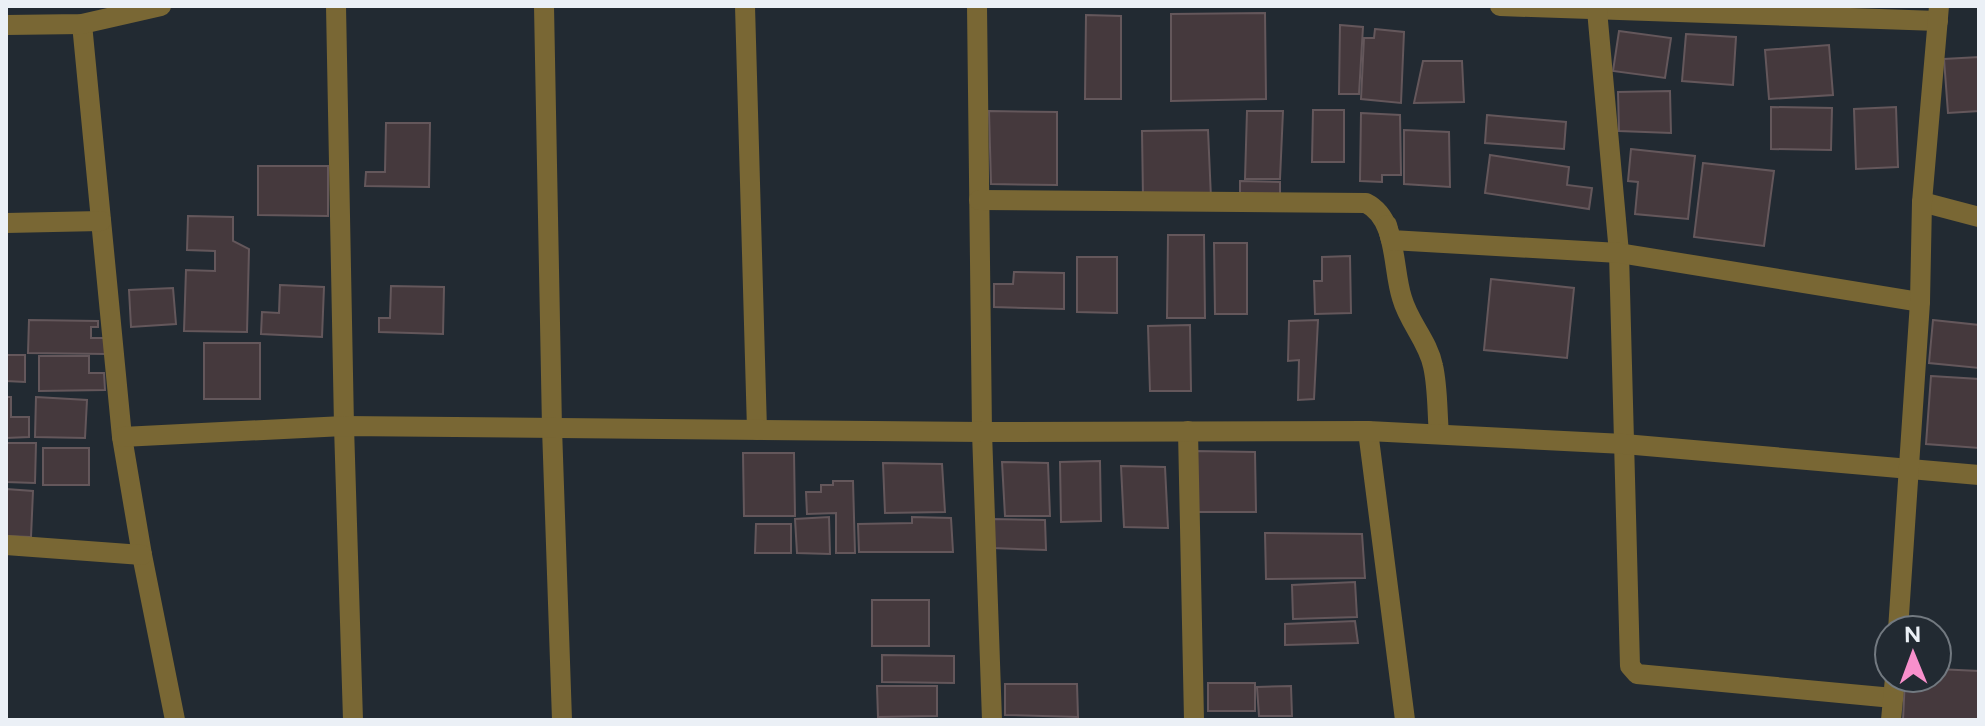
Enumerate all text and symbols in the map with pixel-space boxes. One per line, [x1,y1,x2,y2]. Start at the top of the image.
north arrow [1873,614,1953,694]
text: N [1904,621,1921,648]

